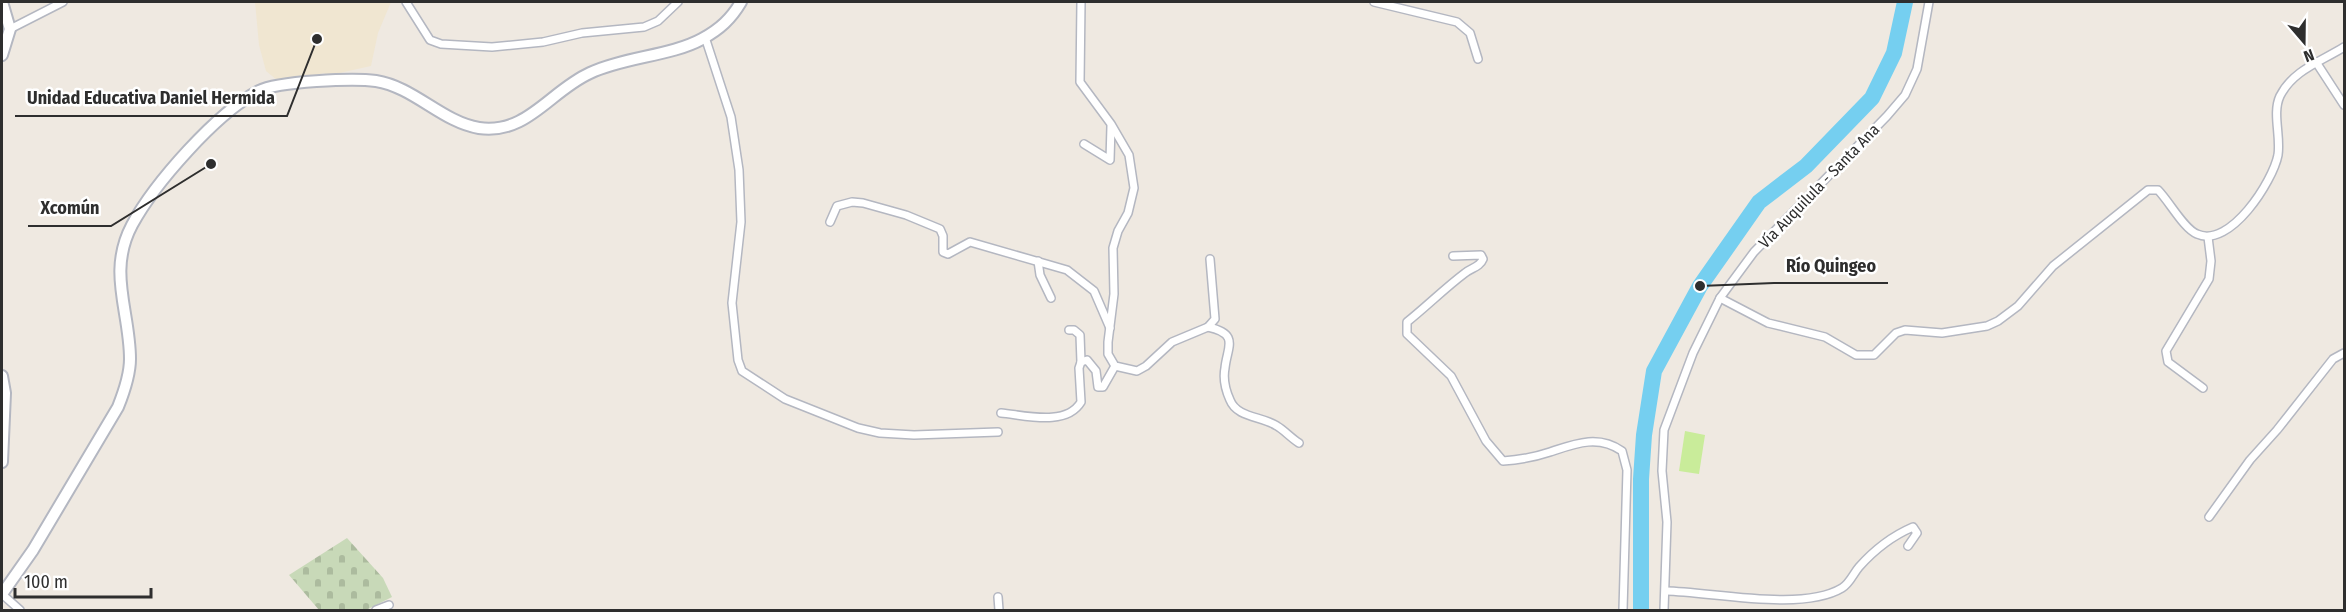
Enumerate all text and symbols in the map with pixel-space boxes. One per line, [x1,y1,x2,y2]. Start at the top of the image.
north arrow [2274,12,2334,72]
text: N [2301,45,2317,66]
callout: Unidad Educativa Daniel Hermida [15,80,287,116]
text: Unidad Educativa Daniel Hermida [27,87,275,109]
street label: Vía Auquilula - Santa Ana [1755,120,1883,252]
callout: Xcomún [28,190,111,226]
text: Xcomún [40,197,99,219]
callout: Río Quingeo [1774,247,1888,283]
text: Río Quingeo [1786,255,1876,277]
scale bar [15,561,152,599]
text: 100 m [24,571,68,593]

